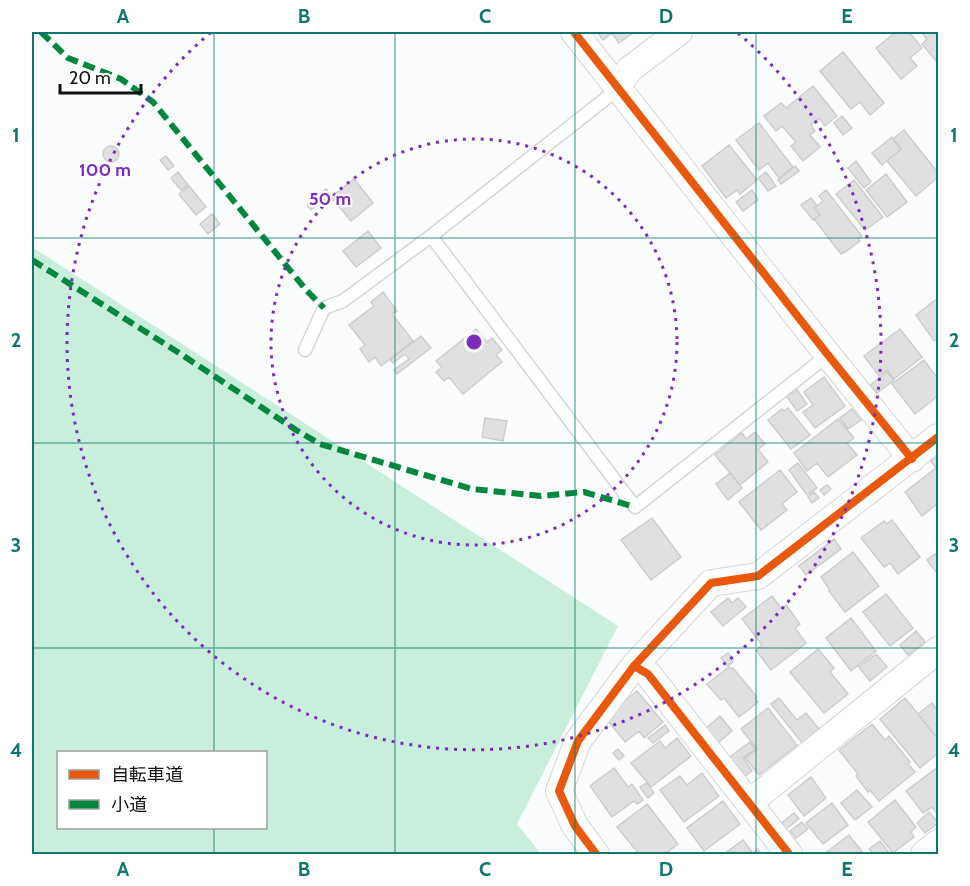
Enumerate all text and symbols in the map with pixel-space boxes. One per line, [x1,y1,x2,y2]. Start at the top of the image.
text: A [117,4,130,28]
text: B [298,4,310,28]
text: C [479,4,491,28]
text: D [659,4,673,28]
text: E [841,4,853,28]
scale bar [60,57,141,95]
text: 20 m [69,67,111,89]
text: 1 [12,123,20,147]
text: 1 [950,123,958,147]
text: 100 m [79,159,131,181]
text: 50 m [309,188,351,210]
text: 2 [11,328,21,352]
text: 2 [949,328,959,352]
centre of rings [464,332,484,352]
text: 3 [11,533,21,557]
text: 3 [949,533,959,557]
text: 4 [10,738,22,762]
text: 4 [948,738,960,762]
legend [57,751,267,829]
text: 自転車道 [111,764,183,786]
text: 小道 [111,794,147,816]
text: A [117,857,130,881]
text: B [298,857,310,881]
text: C [479,857,491,881]
text: D [659,857,673,881]
text: E [841,857,853,881]

